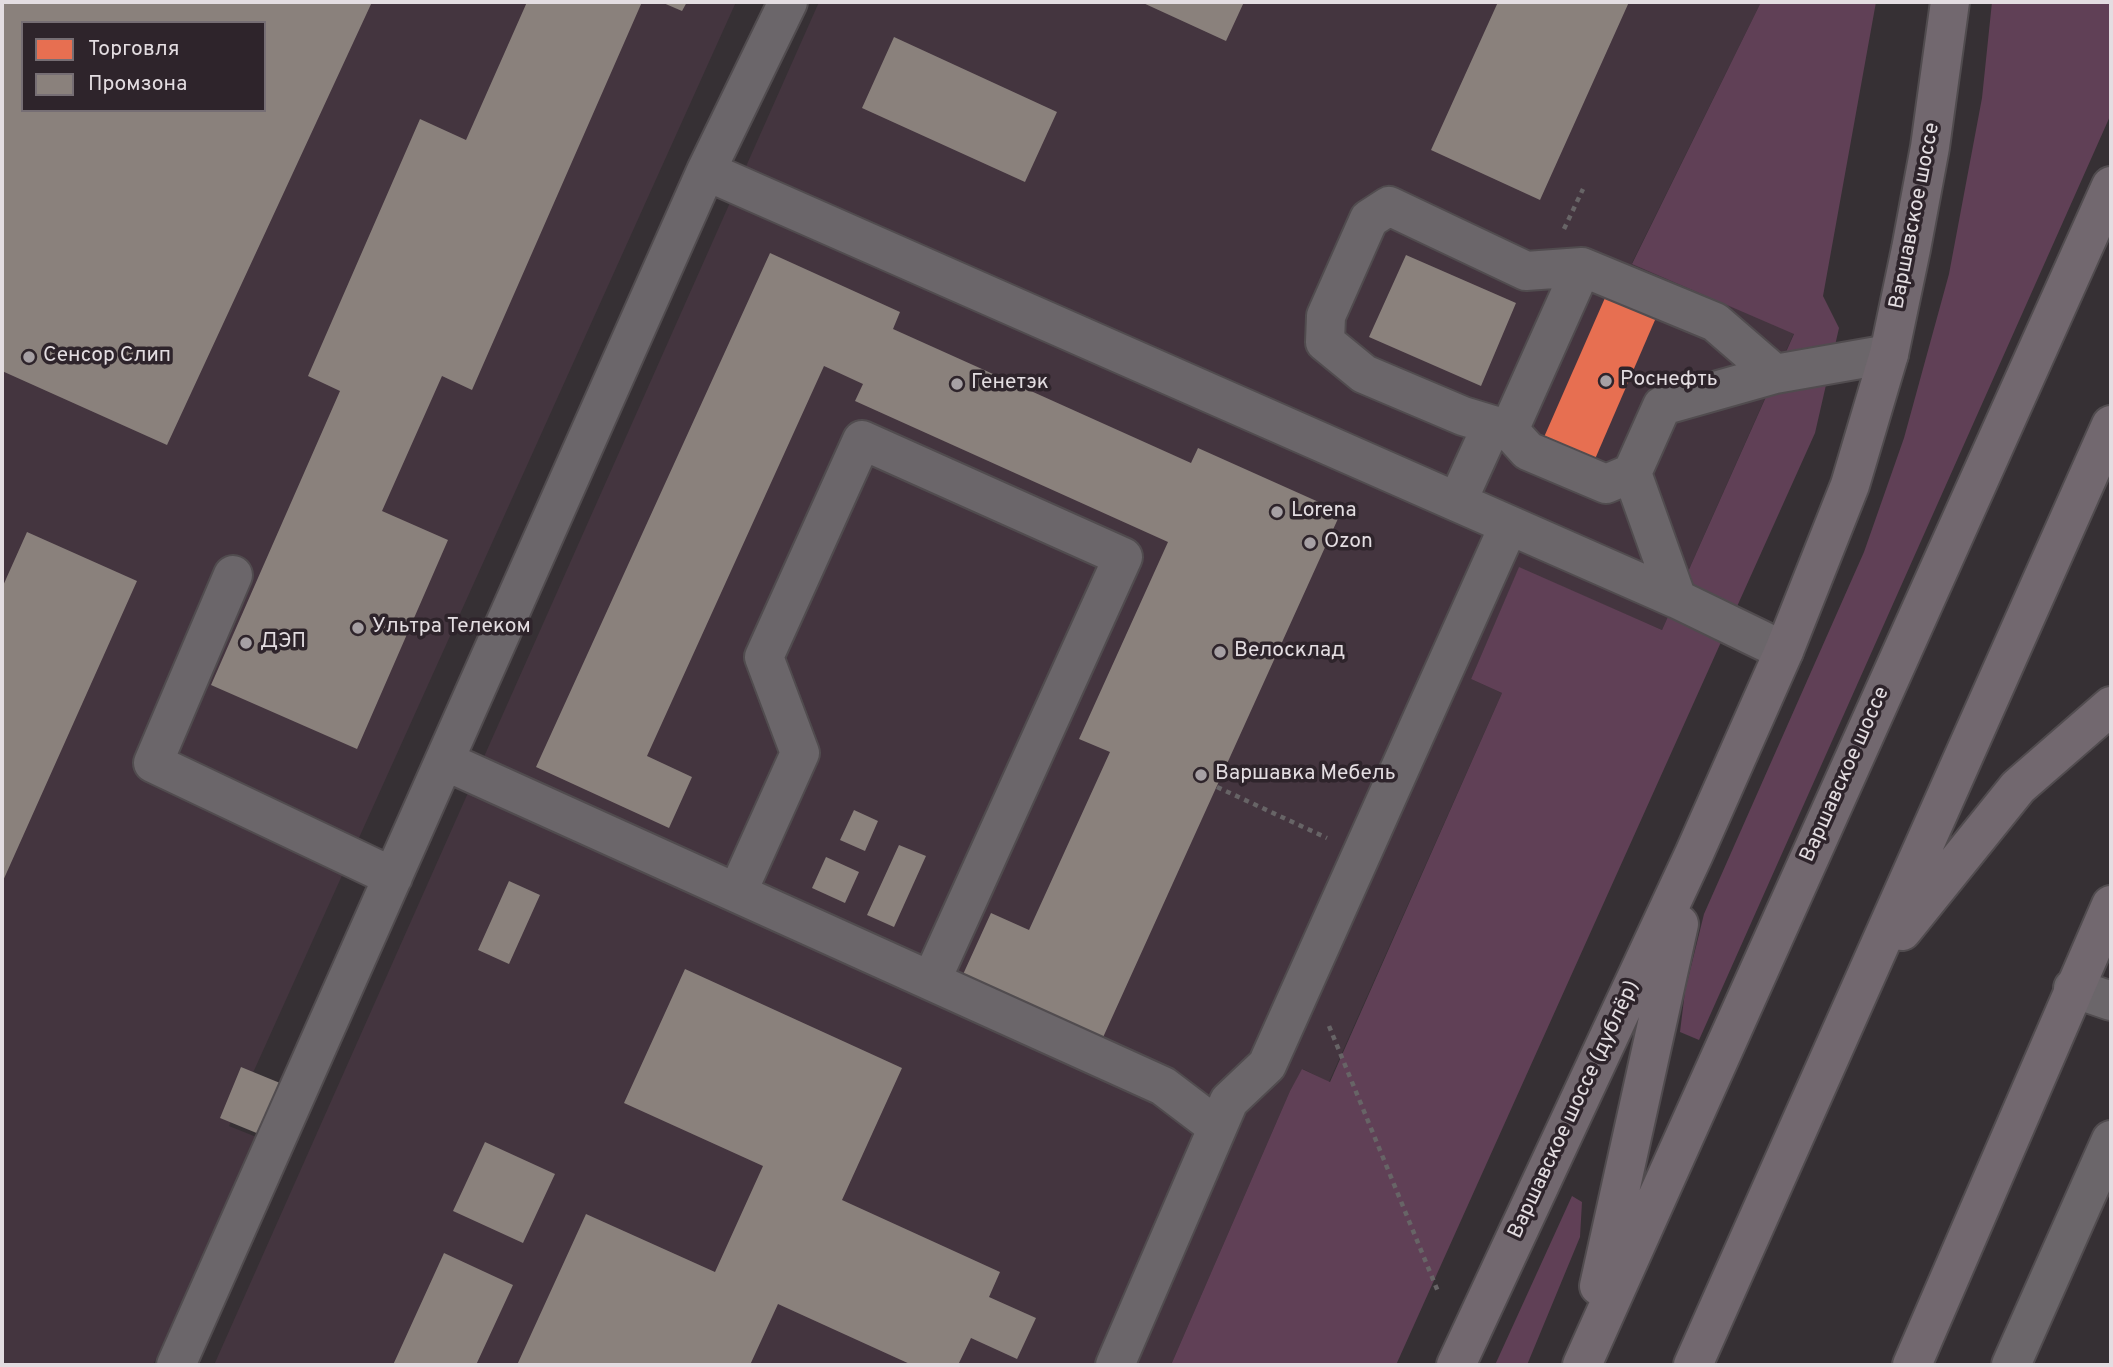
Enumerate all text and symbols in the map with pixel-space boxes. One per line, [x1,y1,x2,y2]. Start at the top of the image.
legend [21,21,266,112]
text: Торговля [88,36,179,63]
text: Промзона [88,71,187,98]
street label: Варшавское шоссе [1886,121,1946,311]
place label: Сенсор Слип [43,344,171,370]
marker: Сенсор Слип [21,349,37,365]
place label: Роснефть [1620,368,1718,394]
place label: Генетэк [971,371,1049,397]
marker: Роснефть [1598,373,1614,389]
marker: Генетэк [949,376,965,392]
place label: Lorena [1291,499,1356,525]
marker: Lorena [1269,504,1285,520]
place label: Ozon [1324,530,1373,556]
marker: Ozon [1302,535,1318,551]
place label: Ультра Телеком [372,615,531,641]
marker: Ультра Телеком [350,620,366,636]
place label: ДЭП [260,630,306,656]
marker: ДЭП [238,635,254,651]
place label: Велосклад [1234,639,1345,665]
marker: Велосклад [1212,644,1228,660]
street label: Варшавское шоссе [1796,683,1896,867]
place label: Варшавка Мебель [1215,762,1396,788]
marker: Варшавка Мебель [1193,767,1209,783]
street label: Варшавское шоссе (дублёр) [1504,977,1646,1243]

